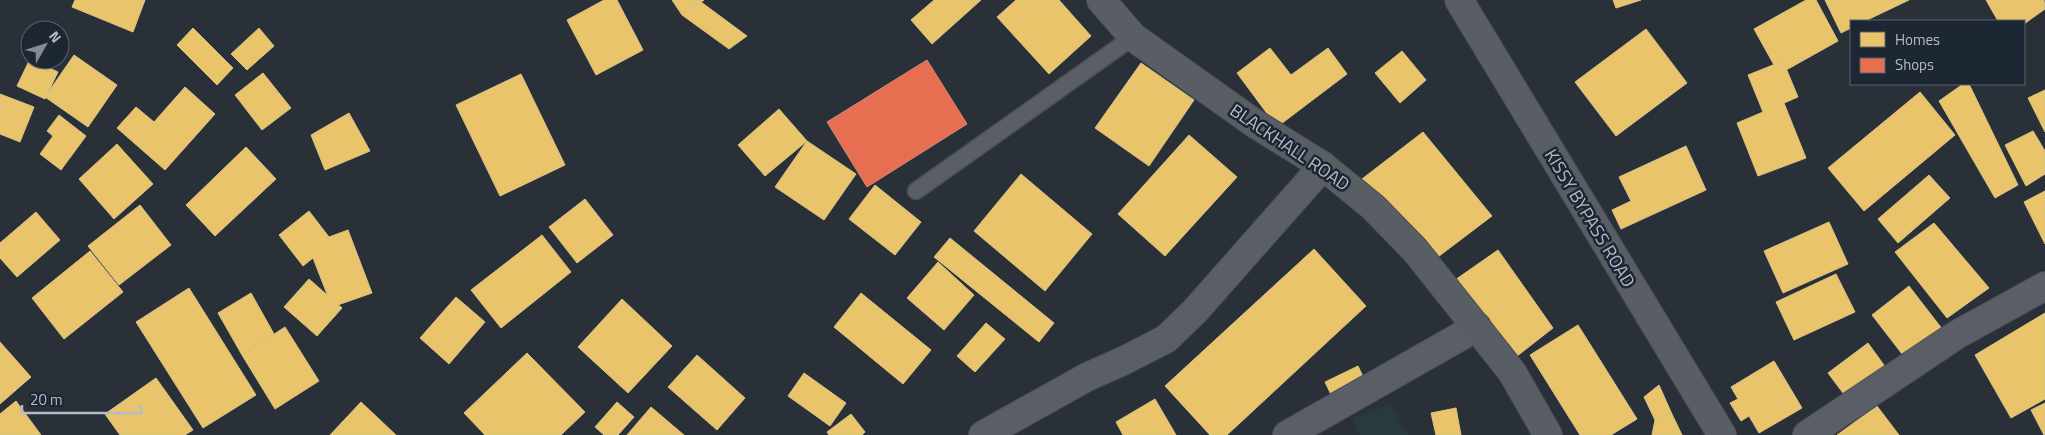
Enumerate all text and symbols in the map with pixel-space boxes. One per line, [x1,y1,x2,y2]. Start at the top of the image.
north arrow [20,20,70,70]
legend [1850,20,2025,85]
text: N [44,26,67,47]
text: Homes [1895,28,1940,51]
text: Shops [1895,53,1934,76]
street label: BLACKHALL ROAD [1225,97,1355,197]
street label: KISSY BYPASS ROAD [1538,144,1642,292]
scale bar [22,382,141,414]
text: 20 m [30,388,63,411]

